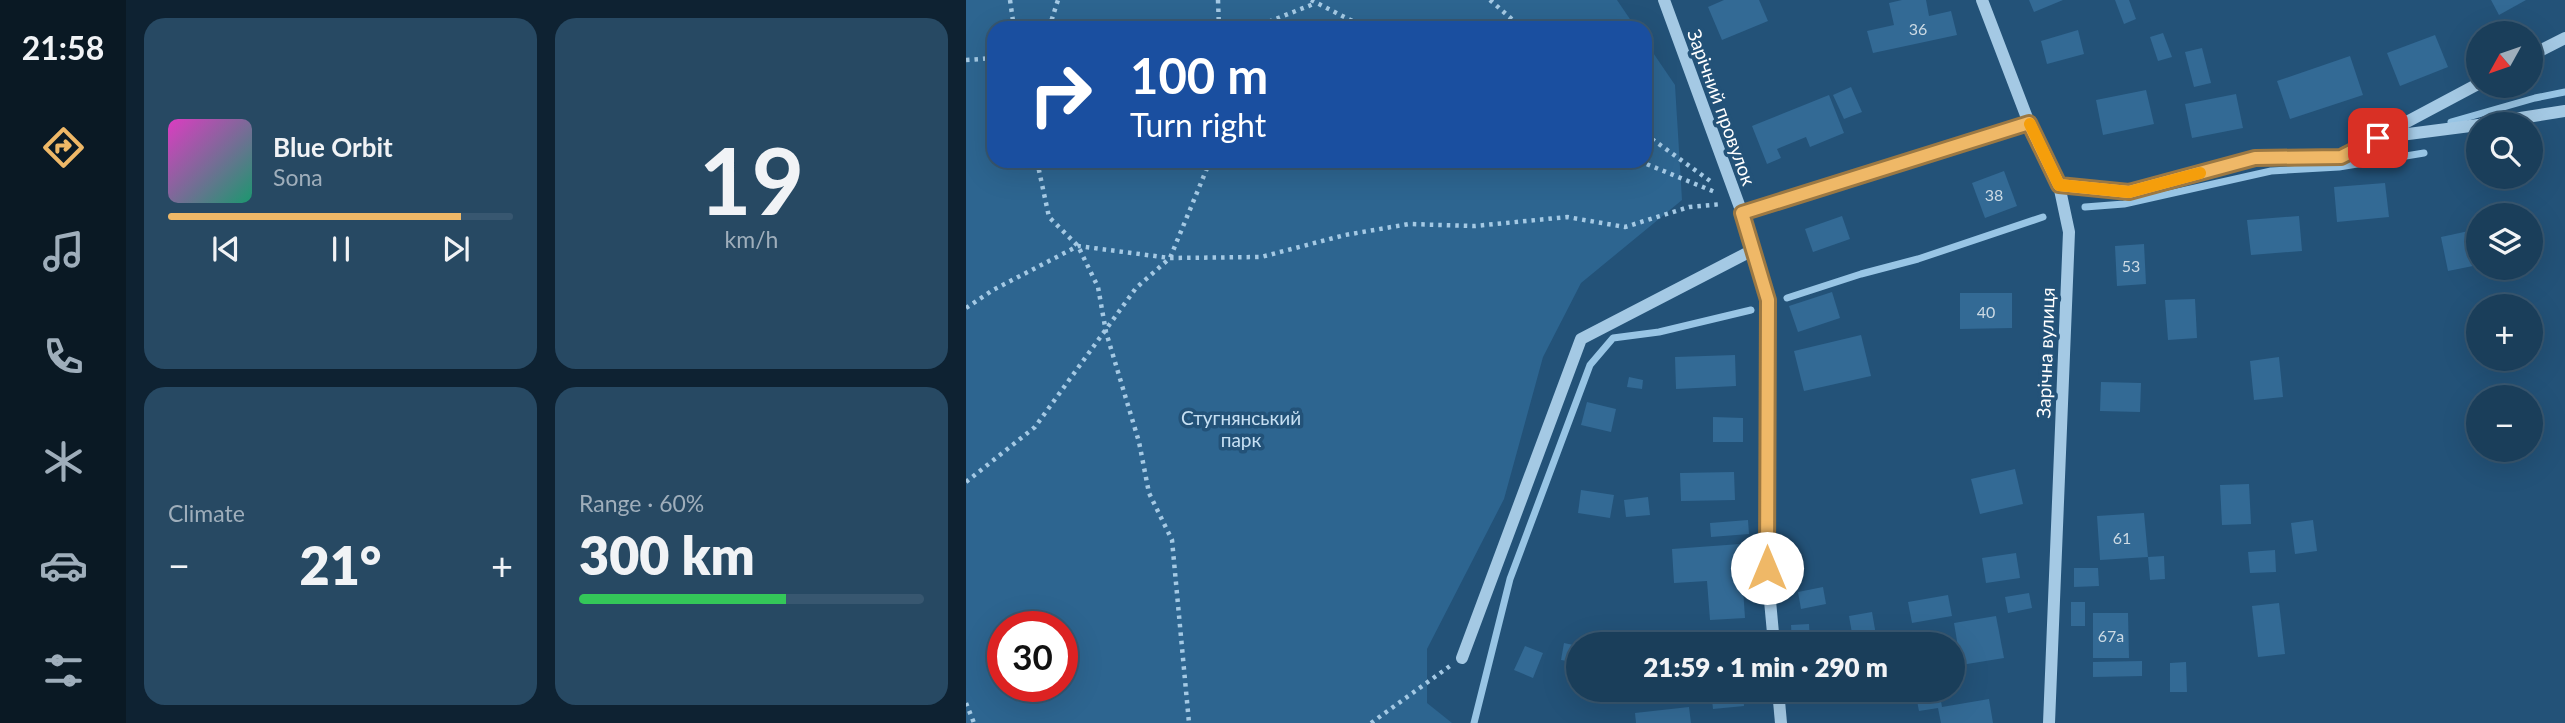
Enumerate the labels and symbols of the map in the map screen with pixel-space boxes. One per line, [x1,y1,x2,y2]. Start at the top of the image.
house number: 36 [1909,19,1927,38]
north arrow [2466,21,2543,98]
street label: Зарічний провулок [1683,26,1761,188]
pin [2348,108,2408,168]
house number: 38 [1985,185,2003,204]
house number: 53 [2122,256,2140,275]
street label: Зарічна вулиця [2031,287,2059,419]
house number: 40 [1977,302,1995,321]
park label: Стугнянський парк [1181,406,1301,451]
house number: 61 [2113,528,2131,547]
position arrow [1730,531,1804,605]
speed limit sign: 30 [987,611,1078,702]
house number: 67а [2098,626,2124,645]

